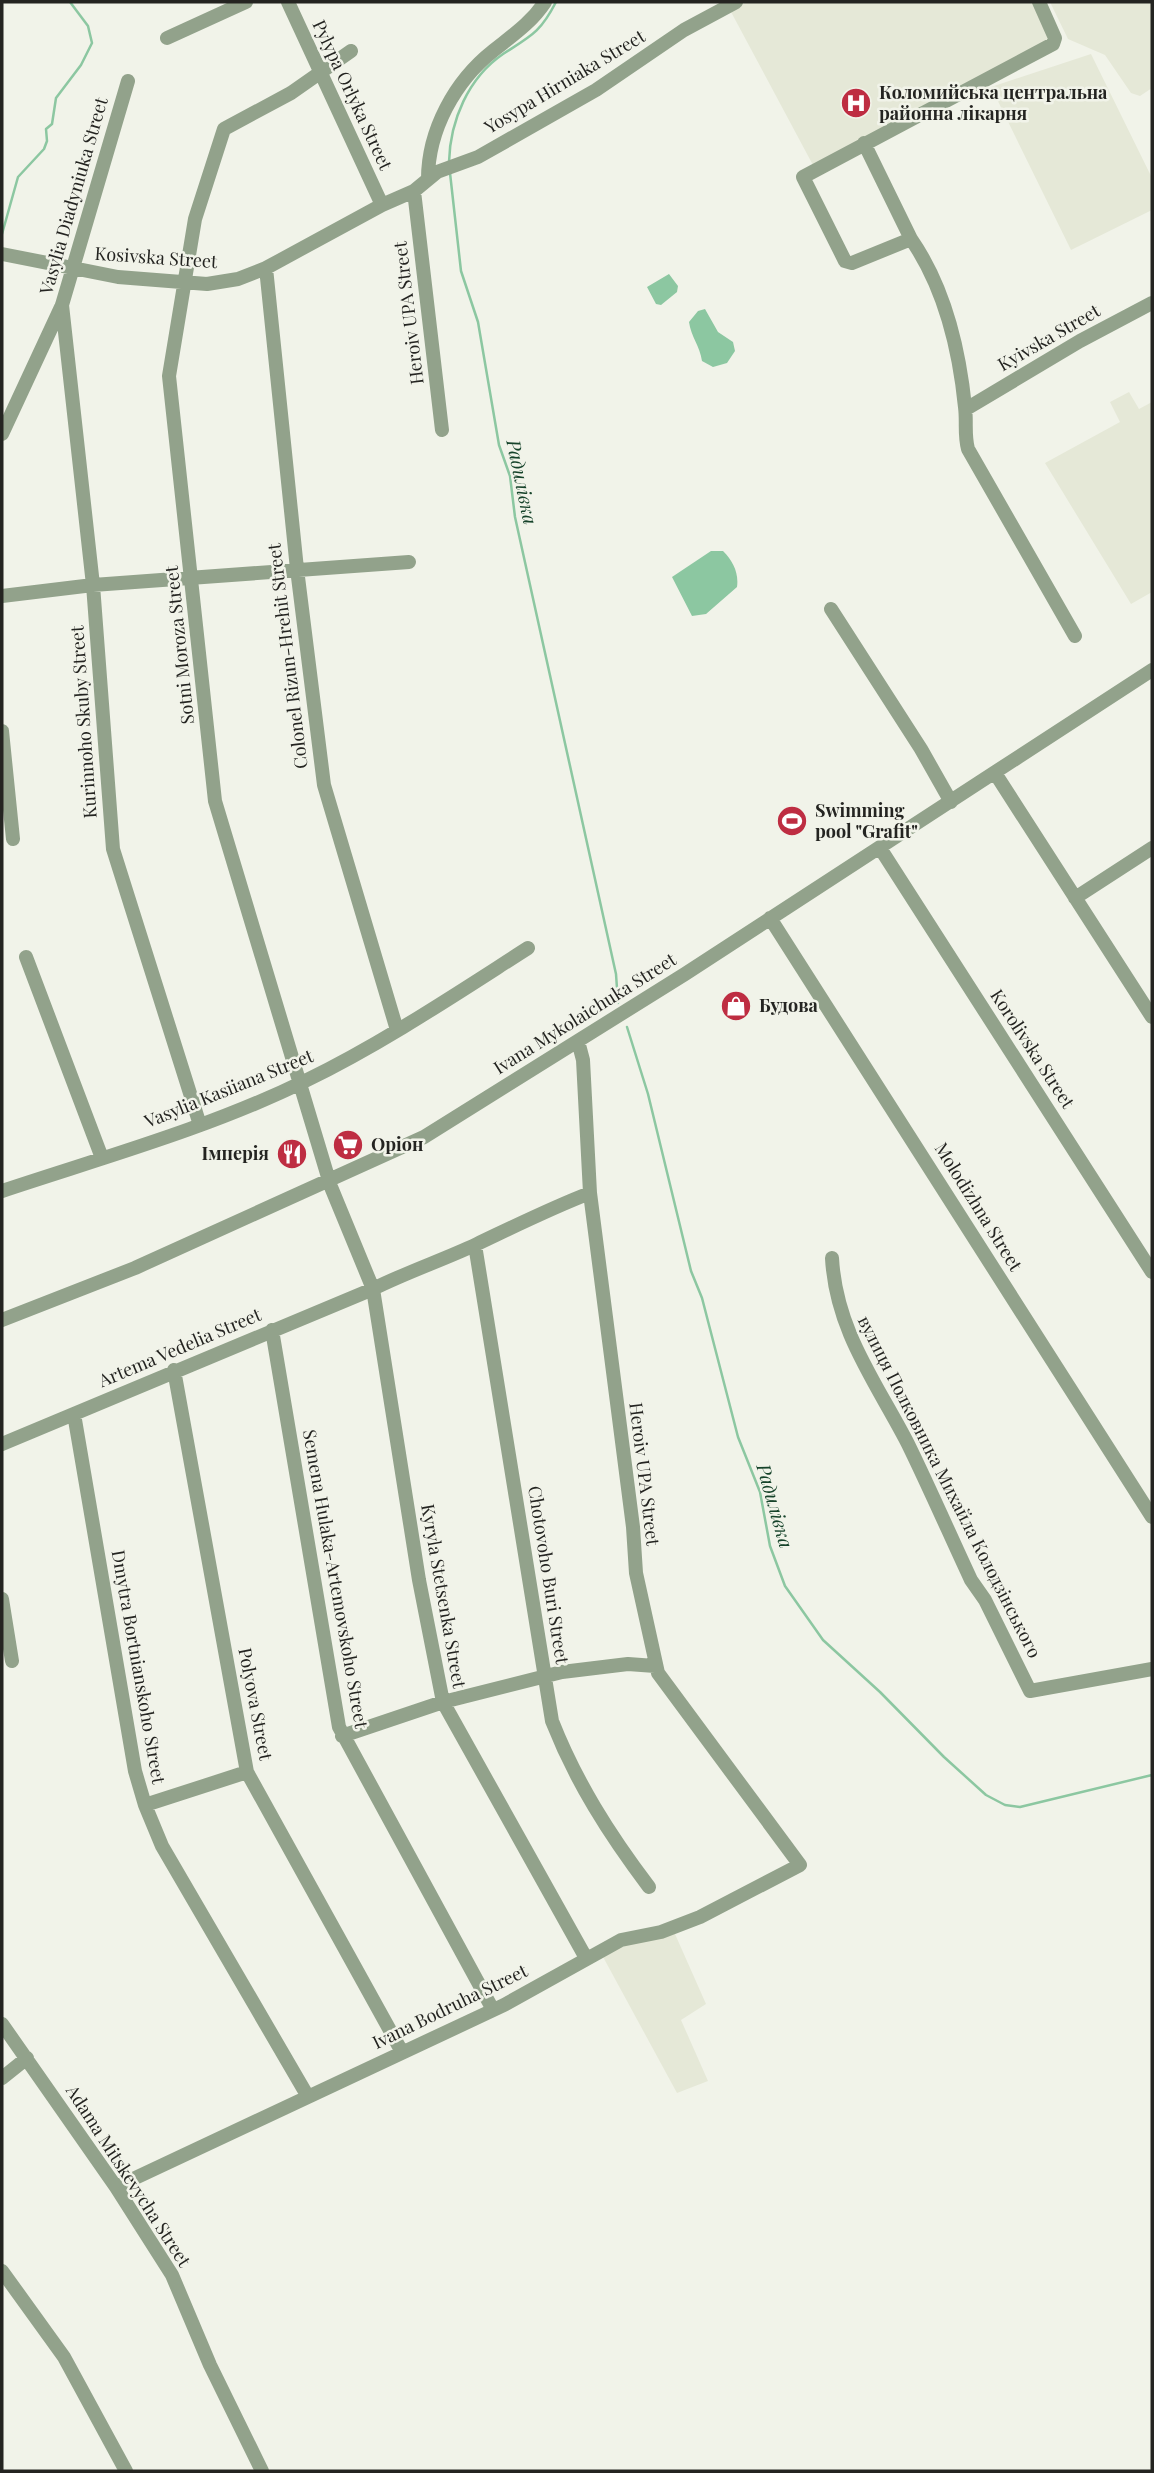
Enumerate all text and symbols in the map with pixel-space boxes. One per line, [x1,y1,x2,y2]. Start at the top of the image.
street label: Pylypa Orlyka Street [308,16,399,174]
street label: Yosypa Hirniaka Street [479,23,650,139]
place label: Коломийська центральна районна лікарня [879,80,1108,125]
hospital icon: Коломийська центральна районна лікарня [839,86,873,120]
street label: Vasylia Diadyniuka Street [33,94,113,298]
street label: Heroiv UPA Street [387,239,429,386]
street label: Kosivska Street [94,241,219,273]
street label: Kyivska Street [993,298,1104,376]
water label: Радилівка [501,436,545,527]
street label: Colonel Rizun-Hrehit Street [261,541,313,770]
street label: Sotni Moroza Street [159,564,199,726]
street label: Kurinnoho Skuby Street [64,624,102,819]
place label: Swimming pool "Grafit" [815,798,918,843]
sports icon: Swimming pool "Grafit" [775,804,809,838]
street label: Ivana Mykolaichuka Street [489,947,681,1079]
street label: Korolivska Street [985,984,1081,1113]
shop icon: Будова [719,989,753,1023]
place label: Будова [759,993,818,1017]
street label: Vasylia Kasiiana Street [140,1043,317,1133]
supermarket icon: Оріон [331,1128,365,1162]
place label: Оріон [371,1132,424,1156]
restaurant icon: Імперія [275,1137,309,1171]
street label: Molodizhna Street [930,1138,1028,1276]
place label: Імперія [201,1141,269,1165]
street label: Artema Vedelia Street [94,1302,265,1393]
street label: вулиця Полковника Михайла Колодзінського [853,1311,1047,1662]
street label: Heroiv UPA Street [624,1401,666,1548]
street label: Semena Hulaka-Artemovskoho Street [298,1428,374,1731]
water label: Радилівка [751,1460,800,1551]
street label: Chotovoho Buri Street [523,1484,575,1666]
street label: Kyryla Stetsenka Street [416,1502,472,1690]
street label: Dmytra Bortnianskoho Street [107,1548,171,1786]
street label: Polyova Street [233,1646,279,1763]
street label: Ivana Bodruha Street [368,1958,532,2054]
street label: Adama Mitskevycha Street [60,2079,197,2272]

